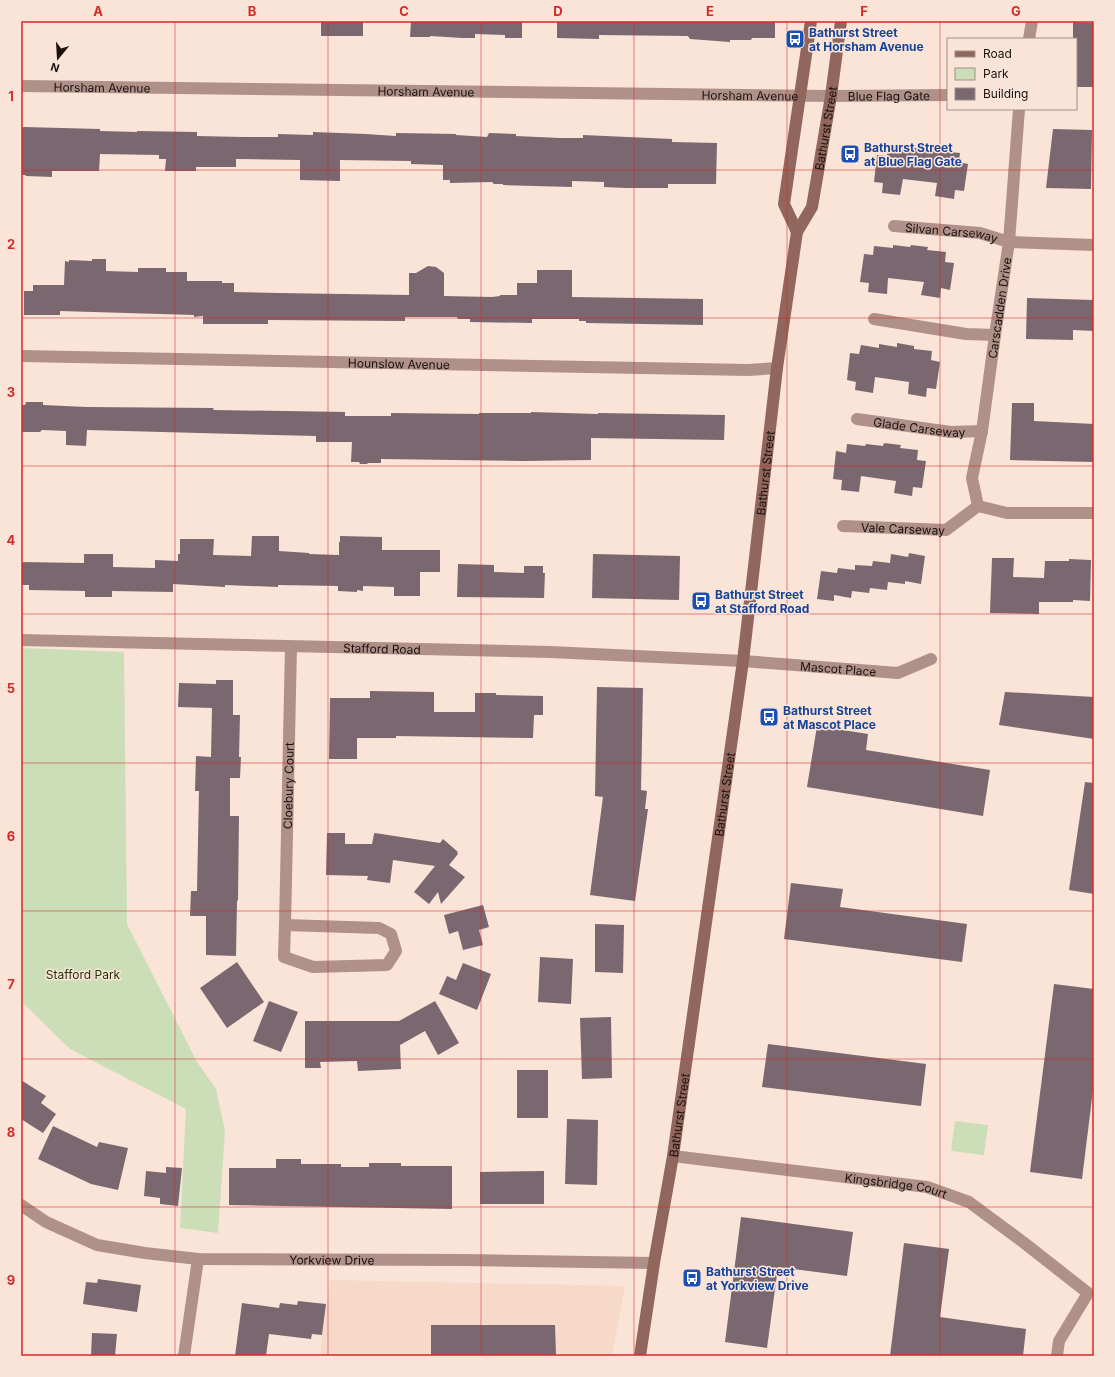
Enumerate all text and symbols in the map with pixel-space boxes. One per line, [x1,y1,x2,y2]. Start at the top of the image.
text: A [93,3,103,19]
text: B [248,3,257,19]
text: C [399,3,409,19]
text: D [553,3,563,19]
text: E [706,3,714,19]
text: F [860,3,868,19]
text: G [1011,3,1021,19]
place label: Bathurst Street at Horsham Avenue [809,25,924,54]
bus stop icon: Bathurst Street at Horsham Avenue [784,28,806,50]
north arrow [38,38,78,78]
legend [947,38,1077,110]
text: Road [983,46,1012,61]
text: N [49,60,61,75]
text: Park [983,66,1009,81]
street label: Horsham Avenue [53,79,151,95]
street label: Horsham Avenue [377,83,475,99]
street label: Bathurst Street [811,85,840,171]
text: Building [983,86,1028,101]
street label: Horsham Avenue [701,87,799,103]
text: 1 [8,88,14,104]
street label: Blue Flag Gate [848,88,930,103]
place label: Bathurst Street at Blue Flag Gate [864,140,962,169]
bus stop icon: Bathurst Street at Blue Flag Gate [839,143,861,165]
street label: Silvan Carseway [904,219,1000,246]
text: 2 [7,236,15,252]
street label: Carscadden Drive [984,256,1014,359]
street label: Hounslow Avenue [348,355,450,372]
text: 3 [7,384,15,400]
street label: Glade Carseway [872,414,966,440]
street label: Bathurst Street [752,430,777,516]
street label: Vale Carseway [861,519,945,537]
text: 4 [7,532,16,548]
place label: Bathurst Street at Stafford Road [715,587,809,616]
bus stop icon: Bathurst Street at Stafford Road [690,590,712,612]
street label: Stafford Road [343,640,421,657]
street label: Mascot Place [800,658,877,679]
text: 5 [7,680,15,696]
place label: Bathurst Street at Mascot Place [783,703,876,732]
bus stop icon: Bathurst Street at Mascot Place [758,706,780,728]
street label: Cloebury Court [280,742,296,829]
street label: Bathurst Street [711,751,738,837]
text: 6 [7,828,15,844]
park label: Stafford Park [46,967,121,982]
text: 7 [7,976,15,992]
street label: Bathurst Street [665,1072,692,1158]
text: 8 [7,1124,15,1140]
street label: Kingsbridge Court [844,1170,949,1201]
street label: Yorkview Drive [289,1252,374,1267]
place label: Bathurst Street at Yorkview Drive [706,1264,809,1293]
bus stop icon: Bathurst Street at Yorkview Drive [681,1267,703,1289]
text: 9 [7,1272,15,1288]

